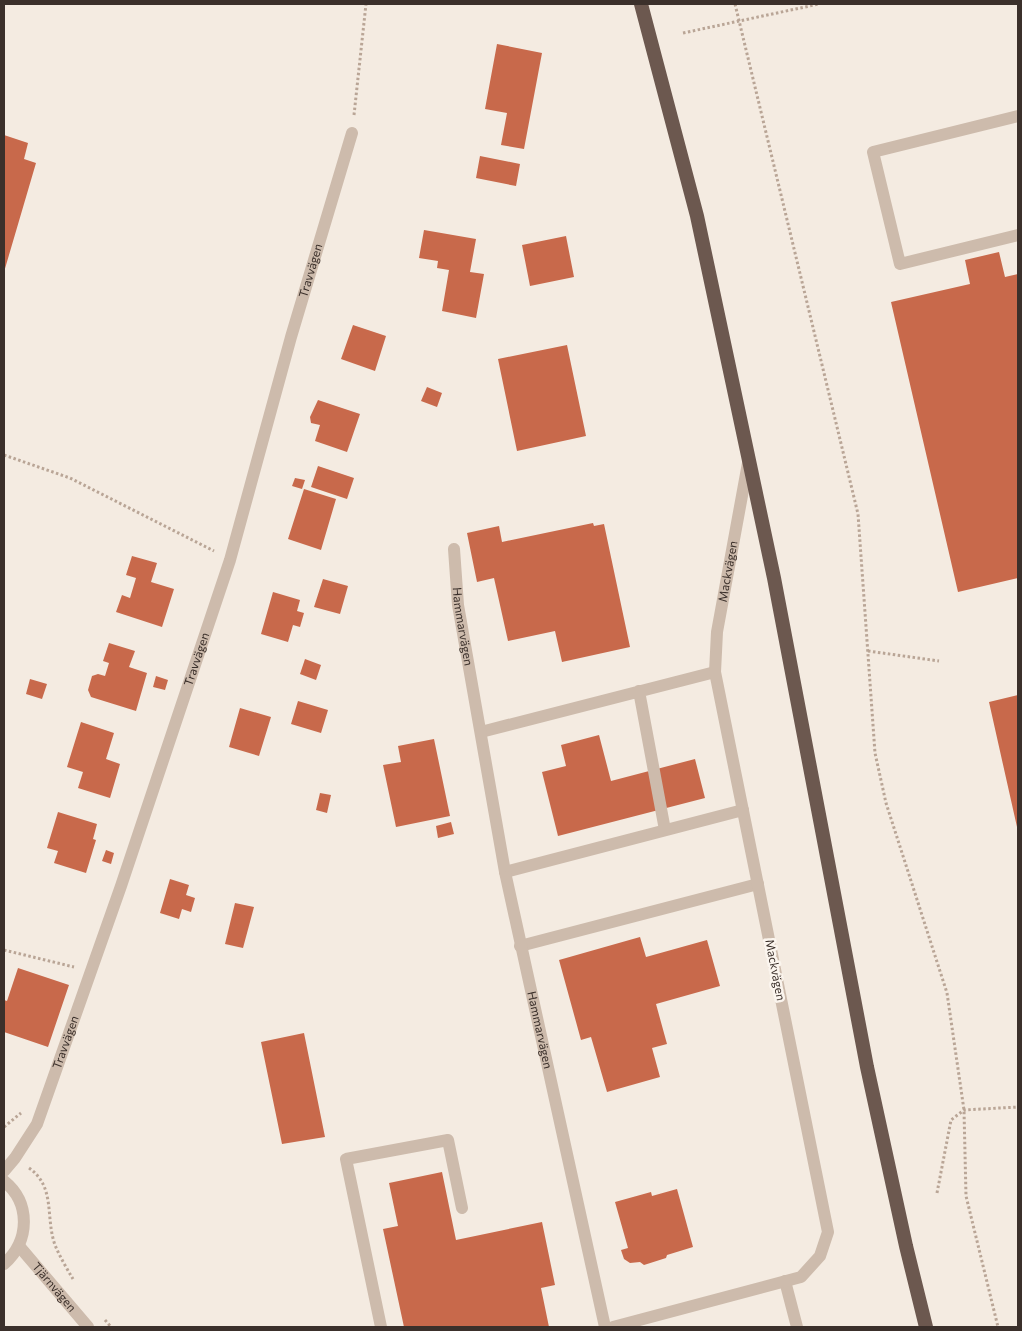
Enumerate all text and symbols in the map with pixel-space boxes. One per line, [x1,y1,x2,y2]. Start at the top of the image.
street label: Travvägen [295,242,325,299]
street label: Mackvägen [715,540,740,603]
street label: Hammarvägen [451,587,477,667]
street label: Travvägen [180,630,211,688]
street label: Mackvägen [763,938,789,1002]
street label: Hammarvägen [525,990,556,1070]
street label: Travvägen [49,1014,81,1071]
street label: Tjärnvägen [30,1259,80,1314]

